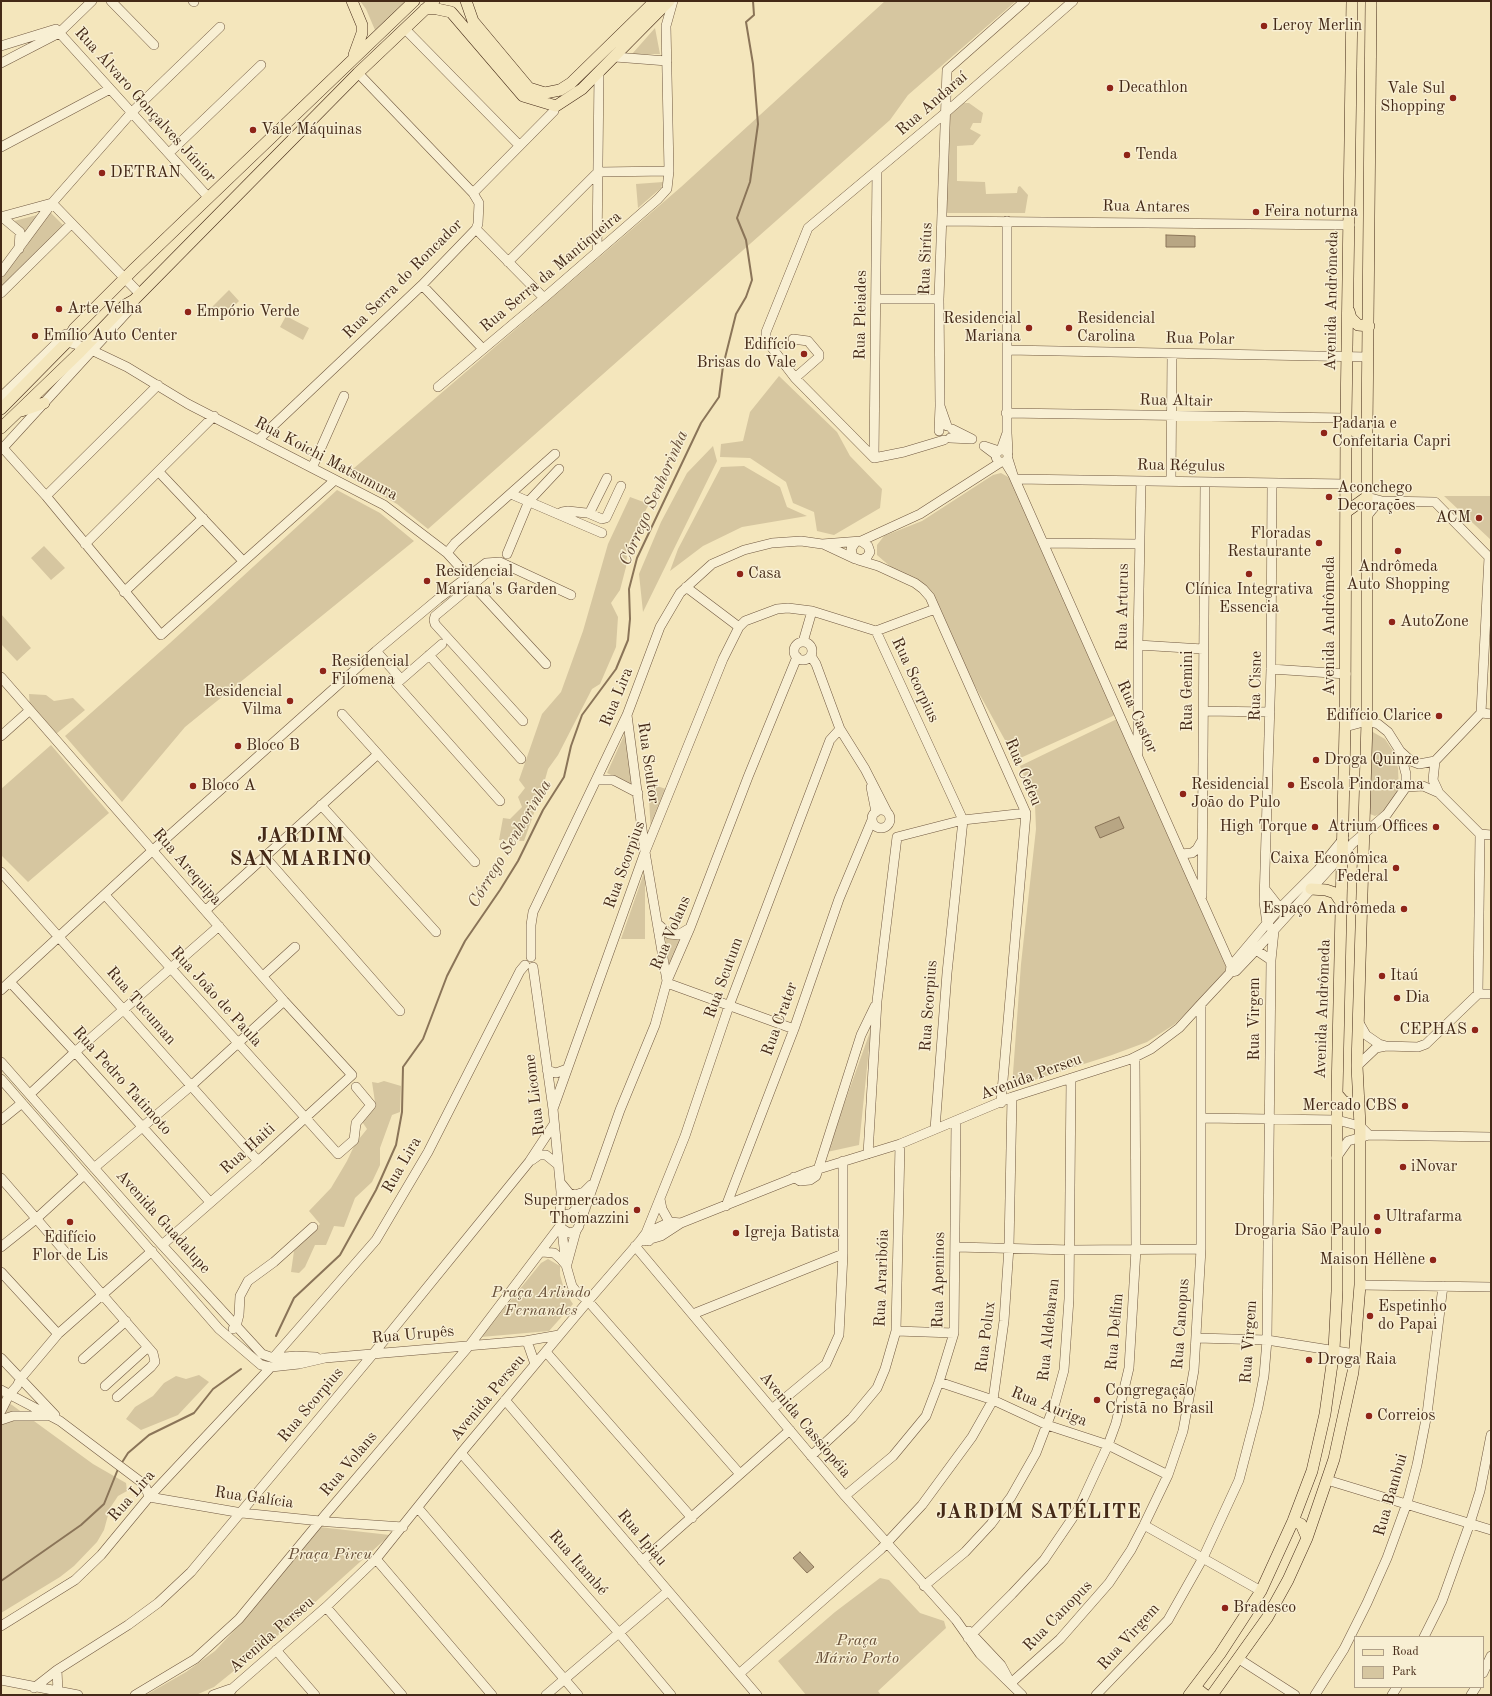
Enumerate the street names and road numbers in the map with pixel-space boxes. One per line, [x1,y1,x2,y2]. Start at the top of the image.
street label: Rua Álvaro Gonçalves Júnior [70,23,220,187]
street label: Rua Andaraí [892,68,972,140]
street label: Rua Antares [1102,197,1190,217]
street label: Rua Serra da Mantiqueira [476,207,626,337]
street label: Rua Serra do Roncador [339,215,467,343]
street label: Rua Siríus [915,222,937,296]
street label: Avenida Andrômeda [1321,231,1343,371]
street label: Rua Pleiades [851,270,871,360]
street label: Rua Polar [1165,329,1235,349]
street label: Rua Altair [1139,391,1213,411]
street label: Rua Koichi Matsumura [251,413,401,505]
street label: Rua Régulus [1137,456,1225,476]
street label: Avenida Andrômeda [1320,556,1340,696]
street label: Rua Arturus [1113,563,1133,651]
street label: Rua Scorpius [887,634,943,726]
street label: Rua Gemini [1178,650,1198,732]
street label: Rua Cisne [1246,651,1266,721]
street label: Rua Lira [597,665,637,729]
street label: Rua Castor [1112,677,1162,757]
street label: Rua Scultor [633,721,663,805]
street label: Rua Cefeu [1000,735,1046,809]
street label: Rua Scorpius [600,819,650,911]
street label: Rua Arequipa [148,825,226,909]
street label: Rua Volans [647,893,695,973]
street label: Rua Scutum [700,935,748,1021]
street label: Avenida Andrômeda [1311,939,1335,1079]
street label: Rua João de Paula [166,943,266,1051]
street label: Rua Scorpius [916,960,942,1052]
street label: Rua Tucuman [102,963,180,1049]
street label: Rua Virgem [1245,977,1265,1061]
street label: Rua Crater [758,979,802,1059]
street label: Rua Pedro Tatimoto [68,1023,176,1139]
street label: Avenida Perseu [978,1050,1084,1104]
street label: Rua Licome [520,1053,550,1137]
street label: Rua Haiti [217,1119,279,1179]
street label: Rua Lira [378,1133,426,1197]
street label: Avenida Guadalupe [111,1166,215,1278]
street label: Rua Araribóia [871,1229,893,1327]
street label: Rua Apeninos [929,1231,949,1329]
street label: Rua Aldebaran [1034,1277,1064,1383]
street label: Rua Canopus [1168,1278,1194,1370]
street label: Rua Delfim [1102,1292,1128,1372]
street label: Rua Polux [972,1300,1000,1374]
street label: Rua Virgem [1237,1300,1261,1384]
street label: Rua Urupês [371,1322,455,1348]
street label: Avenida Perseu [446,1351,530,1445]
street label: Rua Scorpius [274,1364,348,1446]
street label: Avenida Cassiopéia [755,1368,855,1482]
street label: Rua Auriga [1008,1383,1090,1431]
street label: Rua Volans [316,1428,382,1500]
street label: Rua Bambui [1370,1451,1412,1539]
street label: Rua Lira [104,1466,160,1526]
street label: Rua Galícia [213,1483,295,1513]
street label: Rua Ipiau [613,1506,671,1570]
street label: Rua Itambé [544,1526,612,1600]
street label: Rua Canopus [1019,1576,1097,1656]
street label: Avenida Perseu [225,1593,319,1677]
street label: Rua Virgem [1094,1600,1164,1674]

